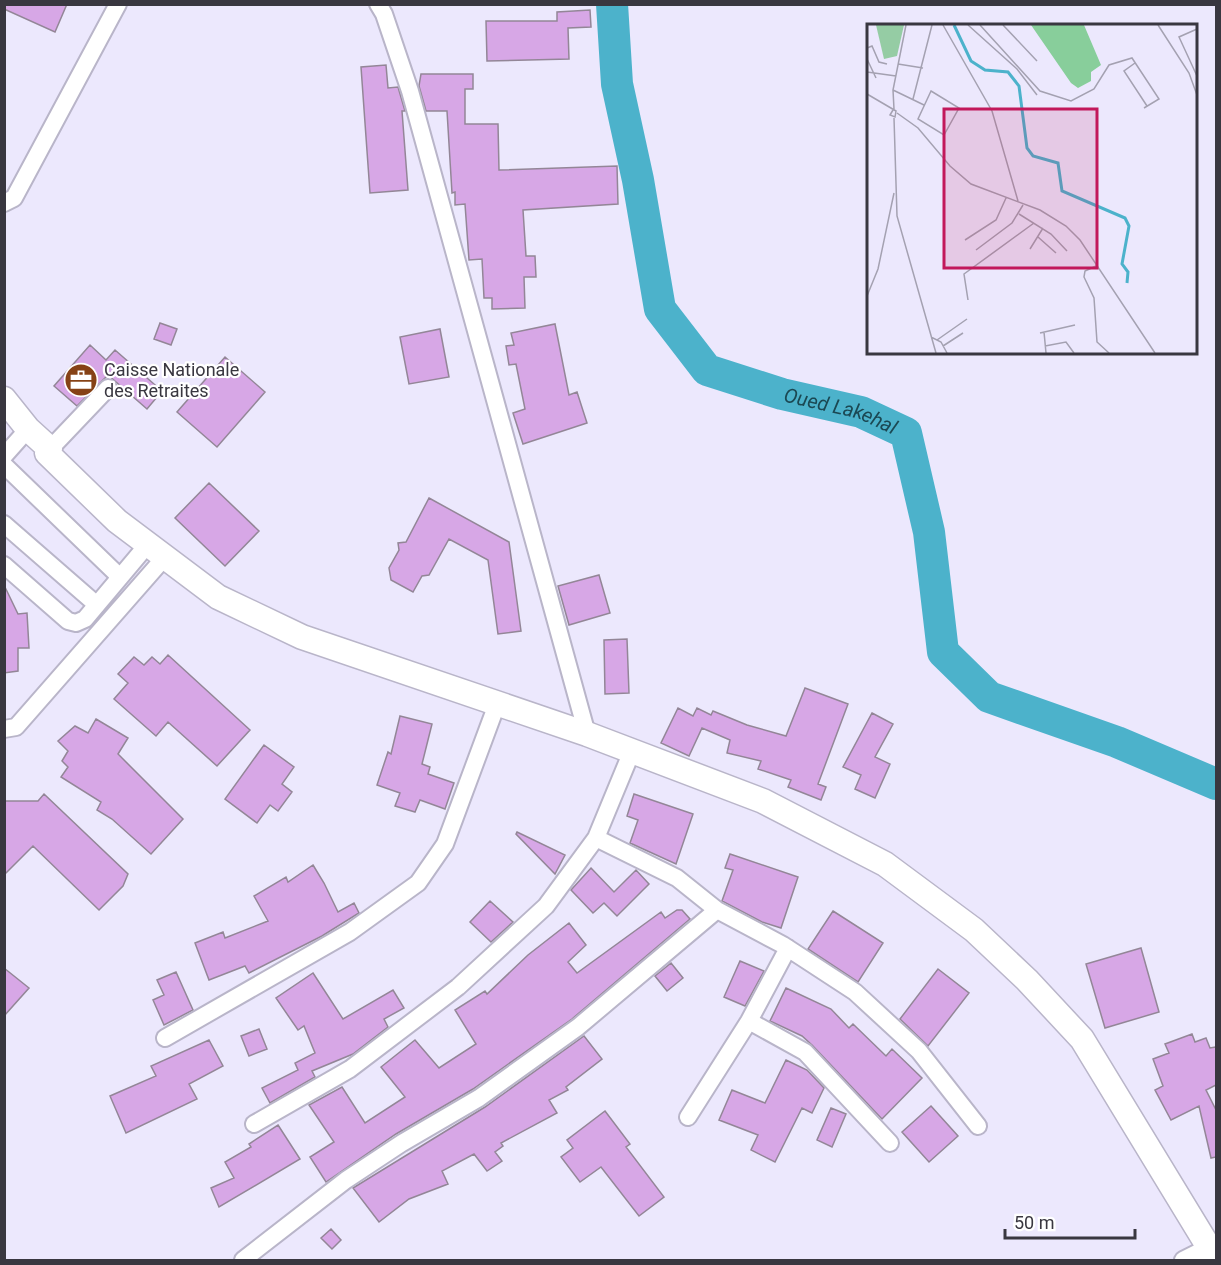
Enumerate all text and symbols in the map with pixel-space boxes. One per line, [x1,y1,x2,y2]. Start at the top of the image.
inset map [867,24,1197,354]
place label: Caisse Nationale des Retraites [104,359,239,401]
office icon: Caisse Nationale des Retraites [63,362,99,398]
water label: Oued Lakehal [782,383,901,439]
scale bar [1005,1202,1136,1240]
text: 50 m [1014,1212,1054,1233]

